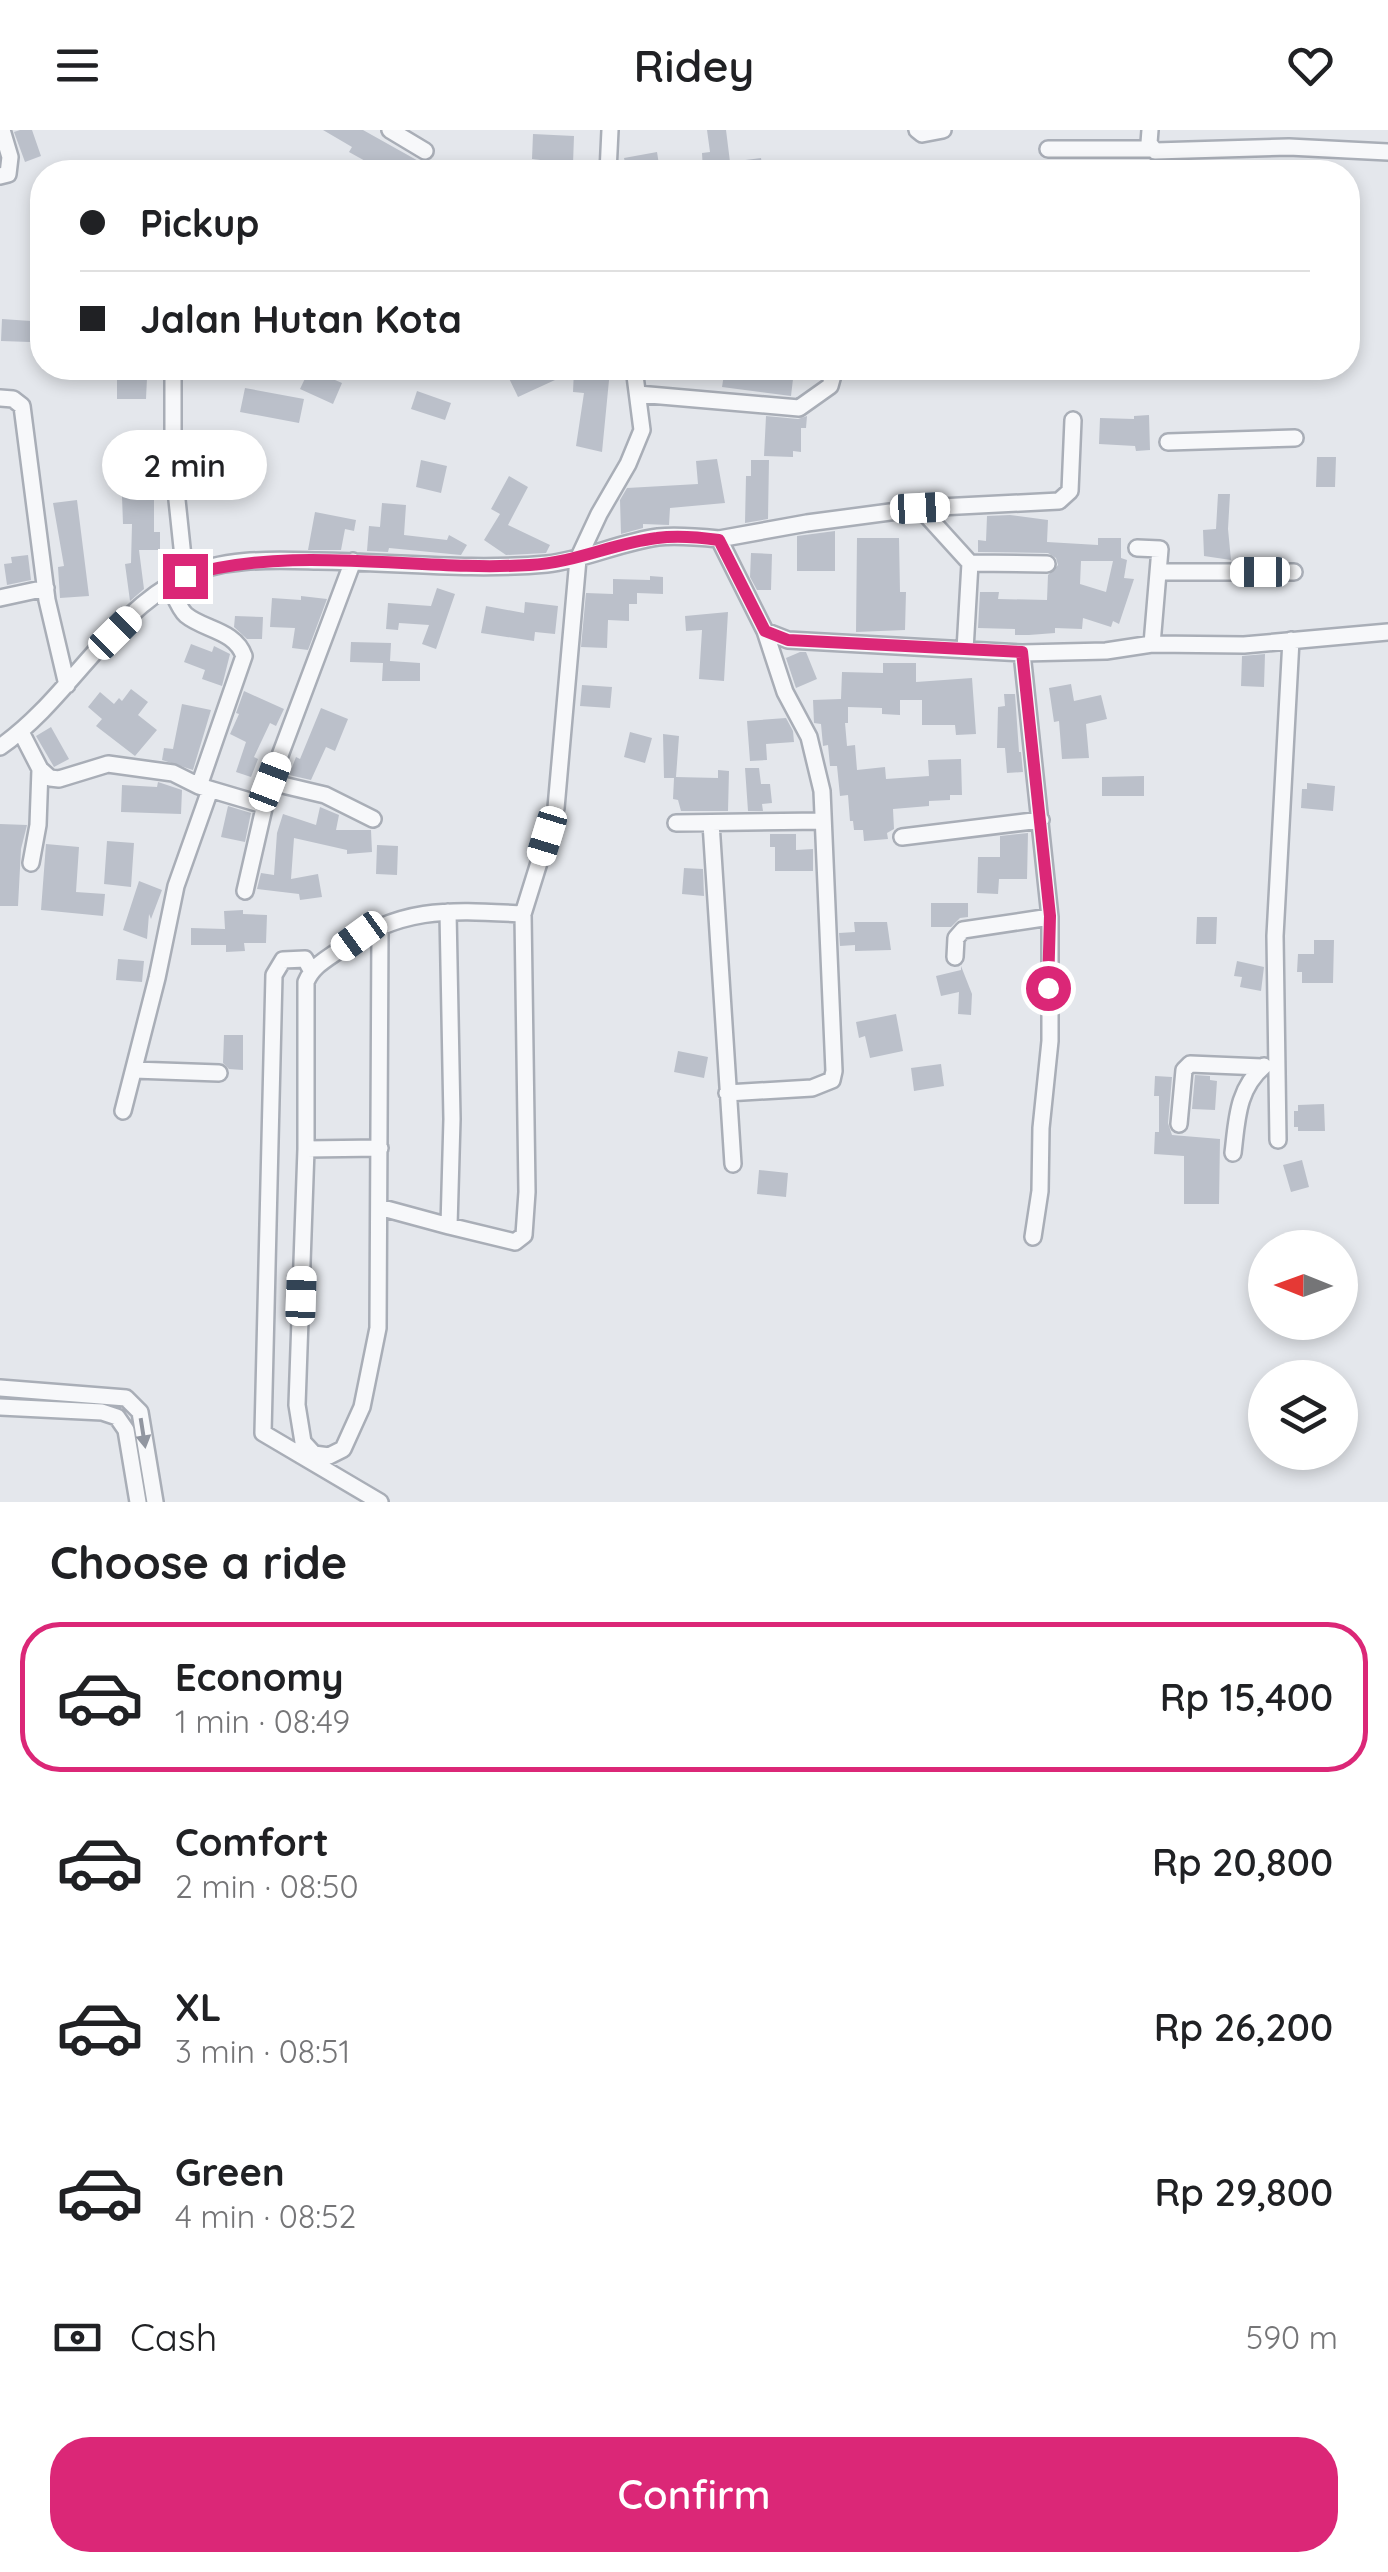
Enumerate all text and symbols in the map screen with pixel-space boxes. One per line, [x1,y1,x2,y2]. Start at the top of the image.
text: Ridey [633,37,755,93]
icon: menu [50,38,105,93]
icon: heart [1283,38,1338,93]
text: Pickup [140,199,259,247]
text: Jalan Hutan Kota [140,295,462,343]
callout: 2 min [102,431,268,501]
text: 2 min [143,445,226,485]
car [889,491,951,525]
route end [163,554,208,599]
car [1230,557,1290,587]
car [83,601,147,665]
car [245,749,295,815]
car [524,803,570,869]
car [326,906,392,966]
route start [1026,966,1071,1011]
north arrow [1248,1230,1358,1340]
map controls [1248,1230,1358,1470]
car [285,1265,317,1327]
button: layers [1248,1360,1358,1470]
one-way arrow [136,1418,151,1450]
text: Choose a ride [50,1534,347,1590]
icon: car [55,1652,145,1742]
text: Economy [175,1653,344,1701]
text: Rp 15,400 [1160,1673,1333,1721]
text: 1 min · 08:49 [175,1701,350,1741]
icon: car [55,1817,145,1907]
text: Comfort [175,1818,329,1866]
text: Rp 20,800 [1152,1838,1333,1886]
text: 2 min · 08:50 [175,1866,359,1906]
icon: car [55,1982,145,2072]
text: XL [175,1983,221,2031]
text: Rp 26,200 [1154,2003,1333,2051]
text: 3 min · 08:51 [175,2031,350,2071]
icon: car [55,2147,145,2237]
text: Green [175,2148,285,2196]
text: Rp 29,800 [1154,2168,1333,2216]
text: 4 min · 08:52 [175,2196,356,2236]
icon: cash [50,2310,105,2365]
text: Cash [130,2313,217,2361]
text: 590 m [1246,2317,1338,2357]
button: Confirm [50,2437,1338,2552]

